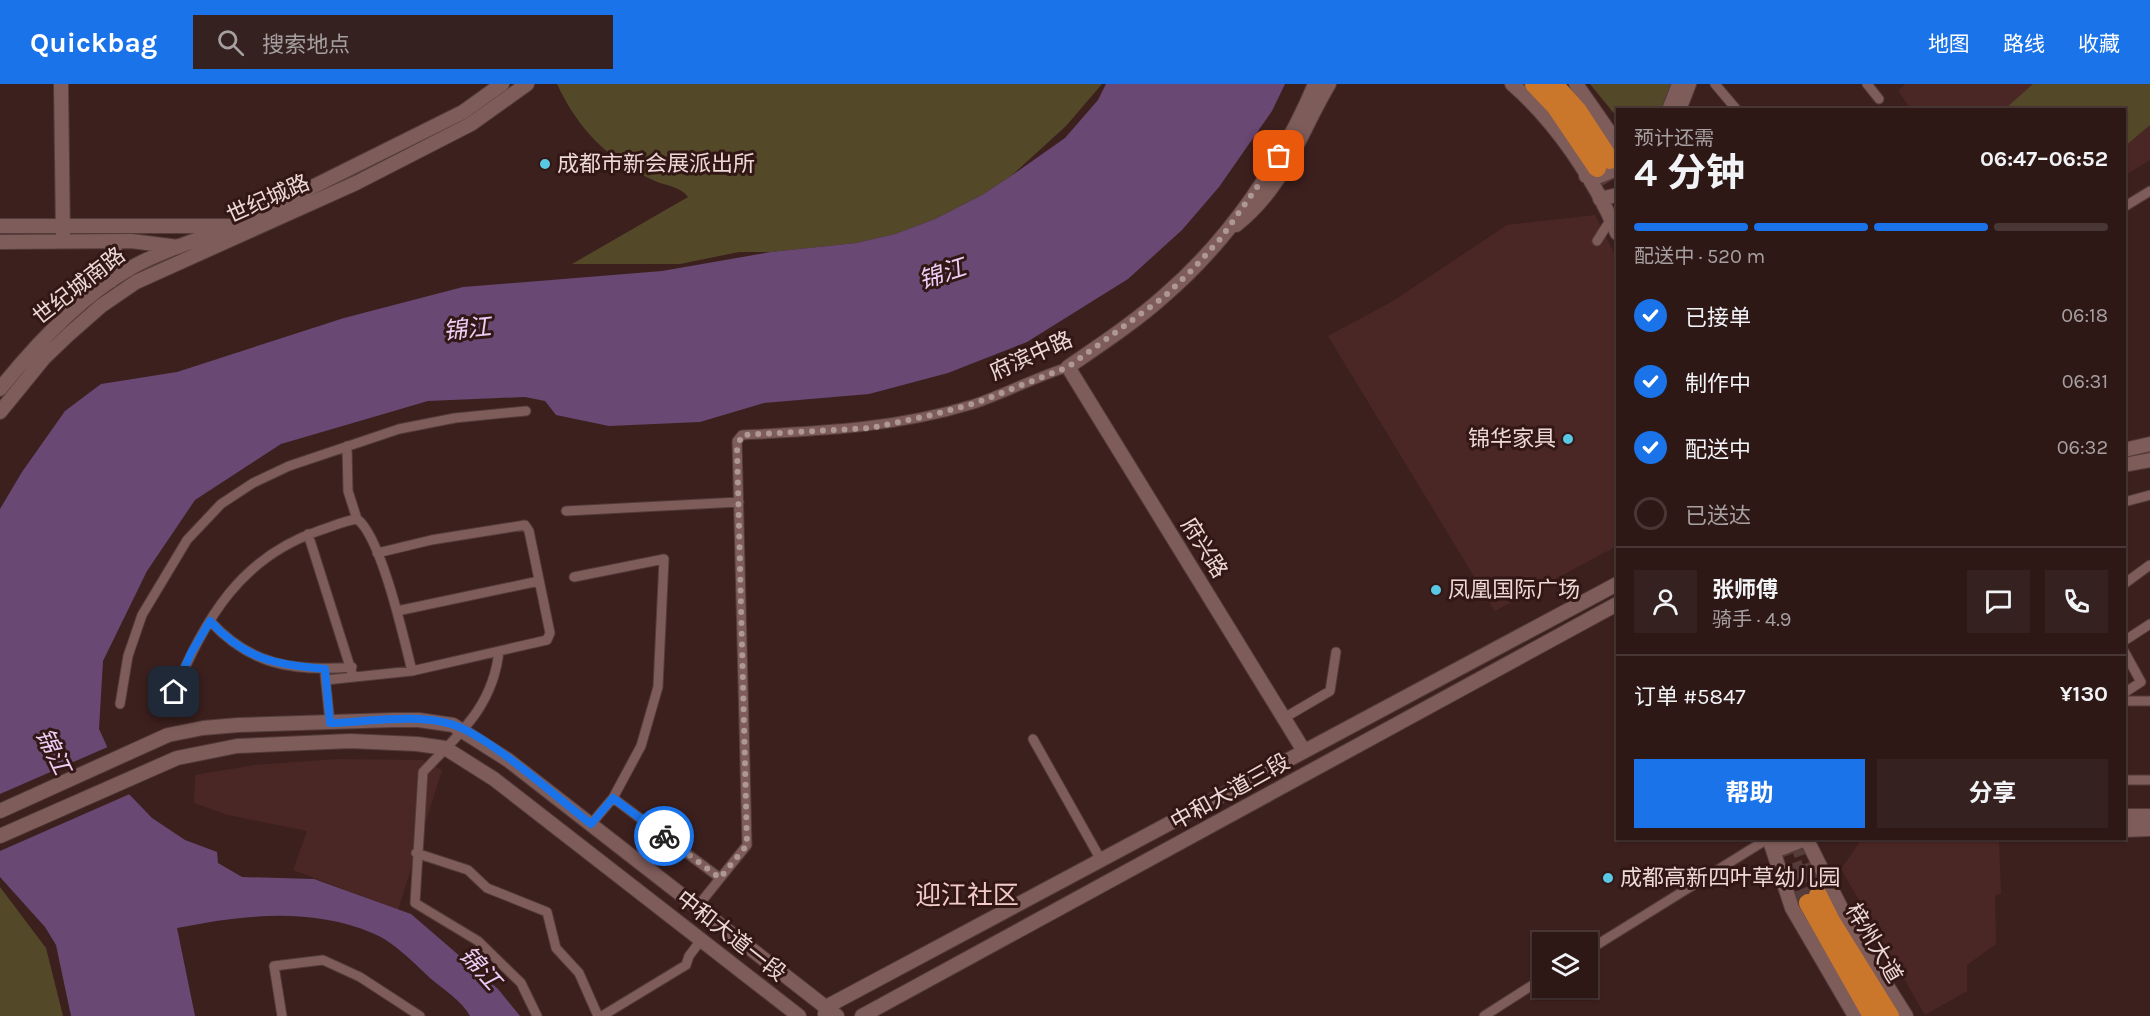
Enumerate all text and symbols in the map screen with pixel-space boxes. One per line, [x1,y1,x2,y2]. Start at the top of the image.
search box [193,15,613,69]
text: Quickbag [30,26,157,59]
icon: search [214,26,247,59]
text: 搜索地点 [262,32,350,58]
text: 地图 [1928,32,1970,56]
text: 路线 [2003,32,2045,56]
text: 收藏 [2078,32,2120,56]
text: 预计还需 [1634,127,1714,150]
pin [1253,130,1304,181]
icon: bag [1262,139,1295,172]
text: 06:47–06:52 [1980,146,2108,172]
text: 4 分钟 [1634,150,1745,196]
place label: 成都市新会展派出所 [557,151,755,177]
marker: 成都市新会展派出所 [538,157,552,171]
street label: 世纪城路 [223,169,313,229]
street label: 世纪城南路 [28,242,130,330]
text: 配送中 · 520 m [1634,245,1765,268]
water label: 锦江 [915,252,972,295]
icon: check [1634,299,1667,332]
text: 06:18 [2061,304,2108,327]
text: 已接单 [1685,305,1751,331]
water label: 锦江 [442,312,495,345]
street label: 府滨中路 [986,326,1076,386]
icon: check [1634,365,1667,398]
text: 06:31 [2062,370,2108,393]
text: 制作中 [1685,371,1751,397]
place label: 锦华家具 [1468,426,1556,452]
icon: check [1634,431,1667,464]
marker: 锦华家具 [1561,432,1575,446]
text: 06:32 [2057,436,2108,459]
text: 配送中 [1685,437,1751,463]
text: 已送达 [1685,503,1751,529]
street label: 府兴路 [1175,513,1233,583]
button: person [1634,570,1697,633]
button: chat [1967,570,2030,633]
button: phone [2045,570,2108,633]
place label: 凤凰国际广场 [1448,577,1580,603]
text: 张师傅 [1712,577,1778,603]
marker: 凤凰国际广场 [1429,583,1443,597]
text: 骑手 · 4.9 [1712,608,1791,631]
pin [148,666,199,717]
icon: home [157,675,190,708]
text: ¥130 [2060,681,2108,707]
text: 订单 #5847 [1634,684,1746,710]
water label: 锦江 [30,723,77,781]
street label: 中和大道三段 [1166,749,1294,835]
button: 帮助 [1634,759,1865,828]
button: 分享 [1877,759,2108,828]
courier [634,806,694,866]
icon: bike [648,820,681,853]
place label: 成都高新四叶草幼儿园 [1620,865,1840,891]
marker: 成都高新四叶草幼儿园 [1601,871,1615,885]
district label: 迎江社区 [915,880,1019,911]
street label: 中和大道一段 [671,885,791,987]
street label: 梓州大道 [1840,899,1908,987]
map controls [1532,932,1598,998]
button: layers [1532,932,1598,998]
water label: 锦江 [454,941,508,997]

